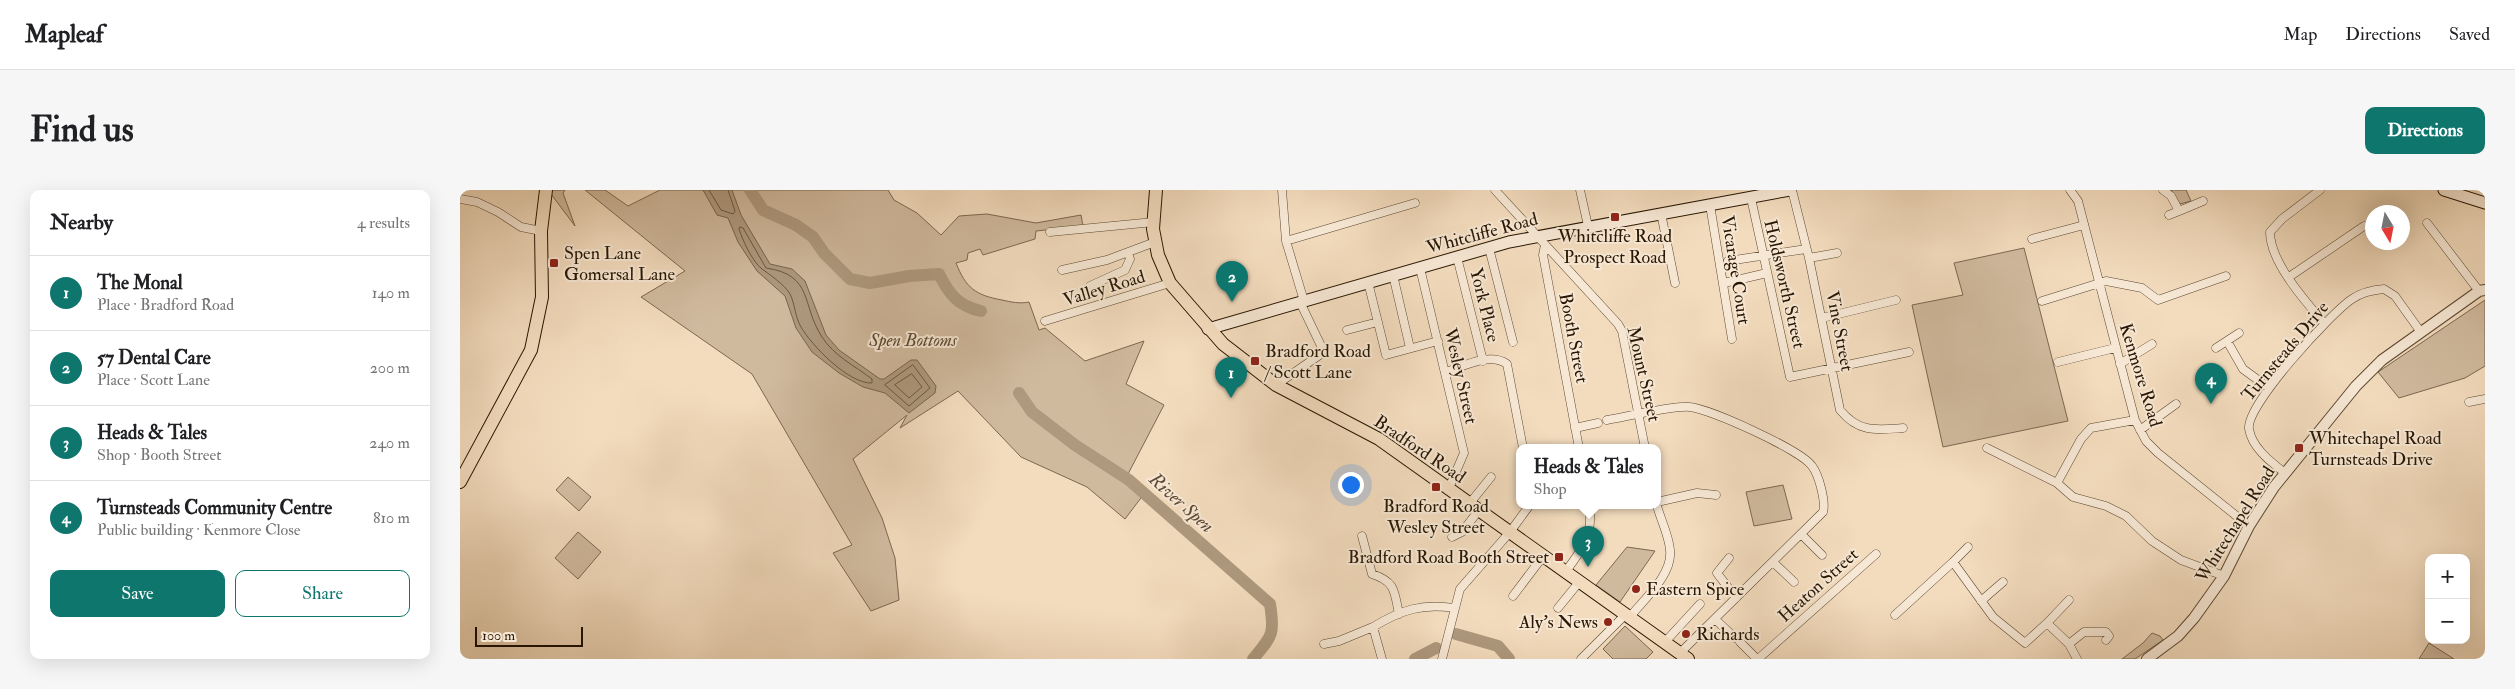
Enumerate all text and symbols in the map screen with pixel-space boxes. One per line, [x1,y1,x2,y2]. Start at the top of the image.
text: Mapleaf [25,19,104,50]
text: Map [2284,23,2317,46]
text: Directions [2345,23,2421,46]
text: Saved [2449,23,2490,46]
button: Directions [2365,107,2485,154]
text: Find us [30,108,134,152]
north arrow [2365,205,2410,250]
street label: Whitcliffe Road [1423,208,1540,260]
text: Nearby [50,209,113,236]
marker: Whitcliffe Road Prospect Road [1609,211,1621,223]
text: 4 results [357,213,410,233]
street label: Vicarage Court [1716,214,1755,326]
street label: Holdsworth Street [1759,217,1811,351]
place label: Whitcliffe Road Prospect Road [1557,225,1672,269]
place label: Spen Lane Gomersal Lane [564,242,676,286]
marker: Spen Lane Gomersal Lane [548,257,560,269]
pin: 2 [1216,261,1248,302]
street label: Valley Road [1060,265,1148,312]
street label: York Place [1464,266,1505,345]
text: The Monal [97,271,183,295]
text: 1 [63,283,69,303]
text: 140 m [372,283,410,303]
street label: Vine Street [1820,289,1859,373]
street label: Booth Street [1553,291,1594,385]
text: Place · Bradford Road [97,295,234,315]
street label: Turnsteads Drive [2237,296,2334,406]
street label: Kenmore Road [2114,320,2167,430]
street label: Mount Street [1621,324,1666,424]
street label: Wesley Street [1438,325,1483,426]
park label: Spen Bottoms [868,329,958,352]
place label: Bradford Road / Scott Lane [1263,340,1371,384]
text: 57 Dental Care [97,346,211,370]
marker: Bradford Road / Scott Lane [1249,355,1261,367]
pin: 1 [1215,357,1247,398]
text: 2 [62,358,70,378]
text: 200 m [370,358,410,378]
pin: 4 [2195,363,2227,404]
text: Place · Scott Lane [97,370,210,390]
street label: Bradford Road [1369,410,1470,489]
text: Heads & Tales [97,421,207,445]
place label: Whitechapel Road Turnsteads Drive [2308,427,2442,471]
text: 3 [63,433,69,453]
text: 240 m [369,433,410,453]
marker: Whitechapel Road Turnsteads Drive [2293,442,2305,454]
popup [1516,444,1661,509]
text: Shop · Booth Street [97,445,221,465]
text: Heads & Tales [1534,455,1643,479]
street label: Whitechapel Road [2190,462,2280,587]
water label: River Spen [1143,467,1219,538]
your location [1338,472,1364,498]
text: Shop [1534,479,1567,499]
marker: Bradford Road Wesley Street [1430,481,1442,493]
place label: Bradford Road Wesley Street [1383,495,1489,539]
text: Turnsteads Community Centre [97,496,332,520]
text: 4 [62,508,70,528]
text: 810 m [373,508,410,528]
text: Public building · Kenmore Close [97,520,301,540]
pin: 3 [1572,526,1604,567]
street label: Heaton Street [1773,543,1863,627]
place label: Bradford Road Booth Street [1348,546,1549,569]
marker: Bradford Road Booth Street [1553,551,1565,563]
map controls [2425,554,2470,644]
button: + [2425,554,2470,599]
button: Save [50,570,225,617]
button: Share [235,570,410,617]
place label: Eastern Spice [1646,578,1745,601]
marker: Eastern Spice [1630,583,1642,595]
button: − [2425,599,2470,644]
place label: Aly's News [1518,611,1598,634]
marker: Aly's News [1602,616,1614,628]
place label: Richards [1696,623,1759,646]
scale bar [475,624,582,647]
text: 100 m [482,627,515,644]
marker: Richards [1680,628,1692,640]

